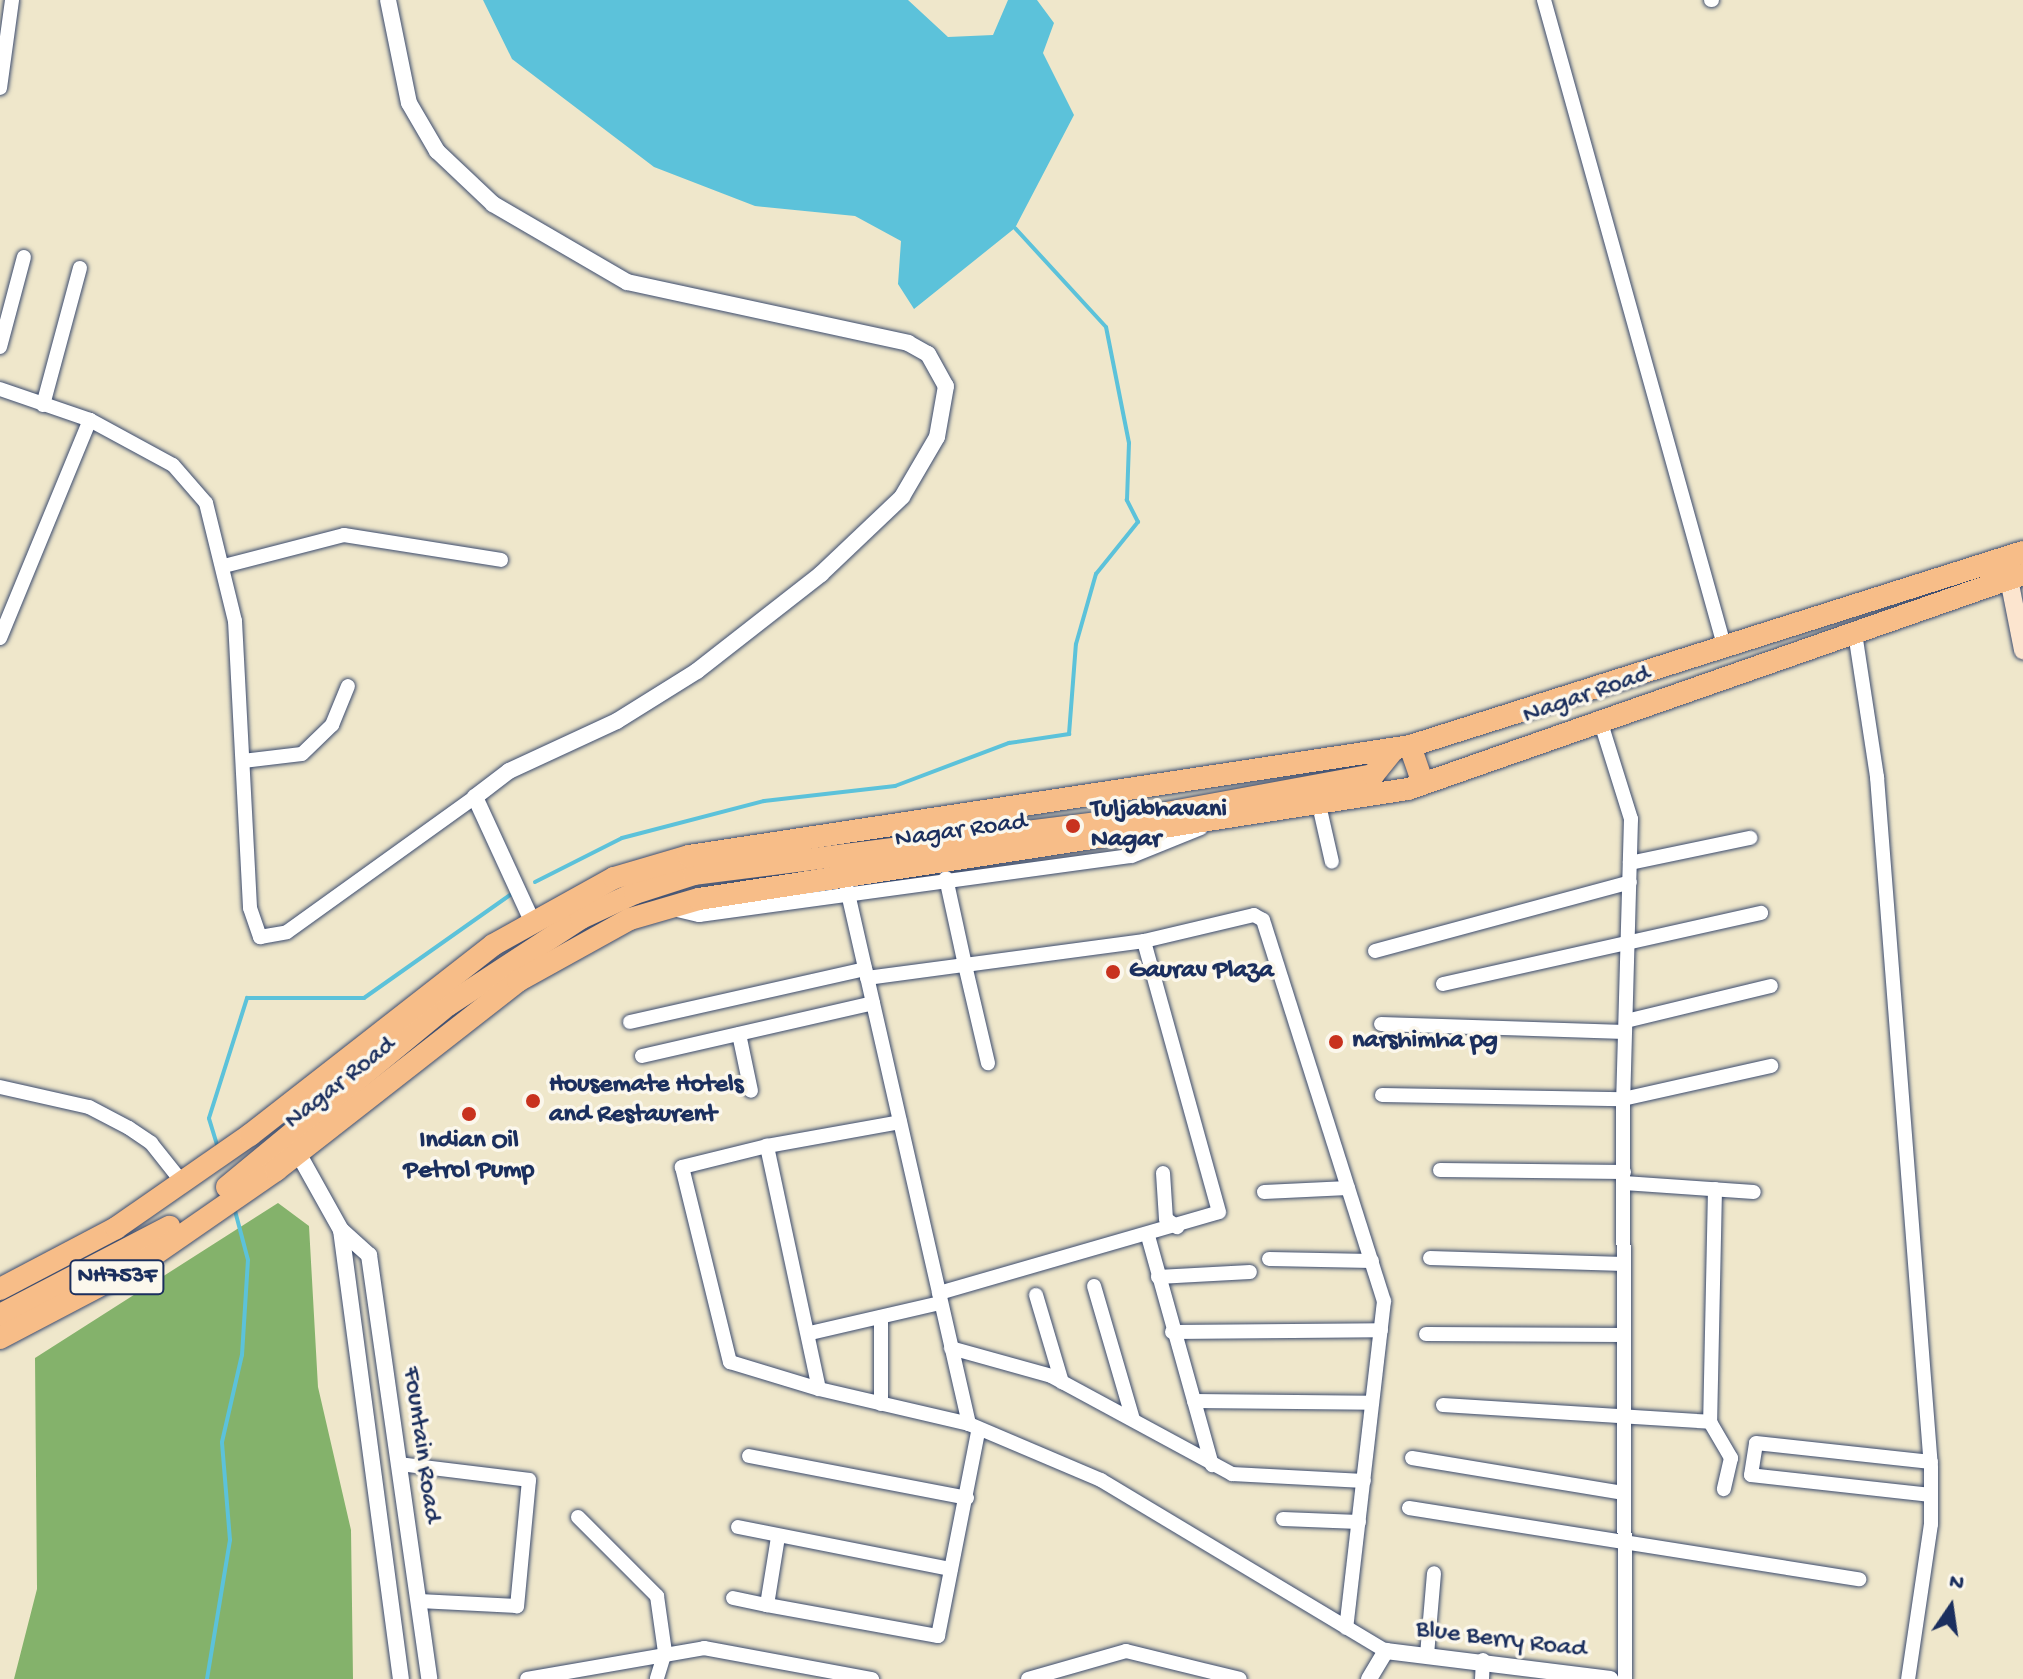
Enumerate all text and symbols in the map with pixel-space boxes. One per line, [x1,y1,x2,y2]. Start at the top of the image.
street label: Nagar Road [1519,660,1655,732]
place label: Tuljabhavani Nagar [1091,795,1227,856]
street label: Nagar Road [893,807,1029,857]
marker: Tuljabhavani Nagar [1062,815,1084,837]
place label: Gaurav Plaza [1129,956,1274,988]
marker: Gaurav Plaza [1104,963,1122,981]
place label: narshimha pg [1352,1026,1498,1058]
street label: Nagar Road [279,1031,403,1137]
marker: narshimha pg [1327,1033,1345,1051]
place label: Housemate Hotels and Restaurent [549,1070,743,1132]
marker: Housemate Hotels and Restaurent [524,1092,542,1110]
marker: Indian Oil Petrol Pump [460,1105,478,1123]
place label: Indian Oil Petrol Pump [404,1126,534,1188]
road number: NH753F [69,1257,165,1297]
street label: Fountain Road [394,1365,446,1525]
north arrow [1911,1567,1991,1647]
text: N [1946,1569,1966,1598]
street label: Blue Berry Road [1414,1615,1588,1667]

